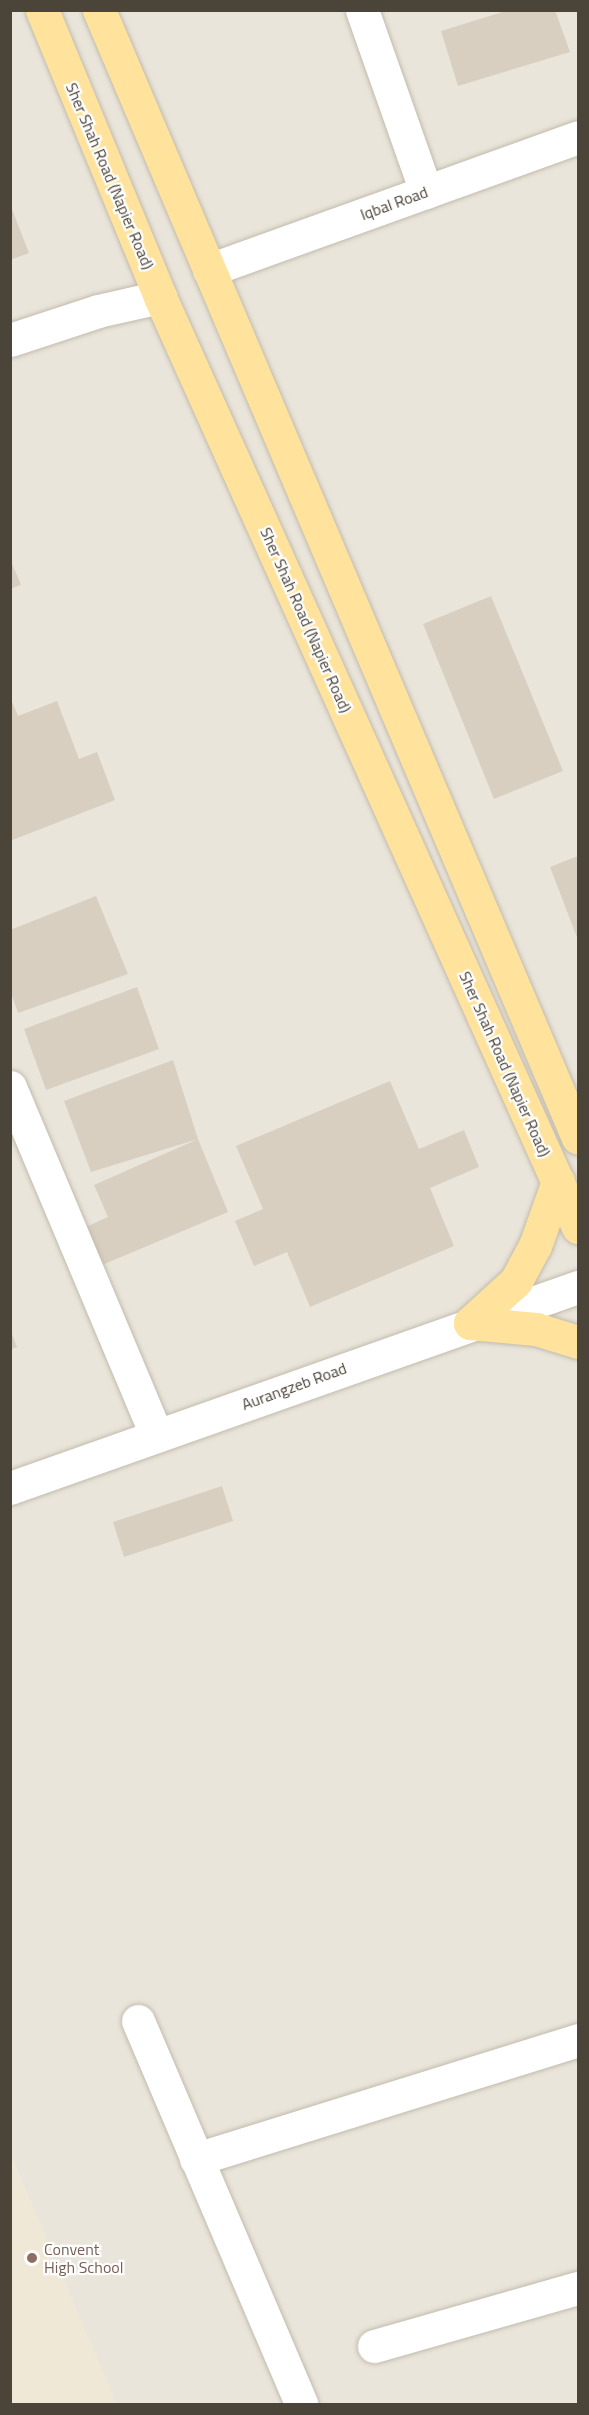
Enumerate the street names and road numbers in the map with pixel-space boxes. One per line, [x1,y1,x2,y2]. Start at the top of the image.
street label: Sher Shah Road (Napier Road) [62,80,158,272]
street label: Iqbal Road [358,182,430,224]
street label: Sher Shah Road (Napier Road) [256,524,356,716]
street label: Sher Shah Road (Napier Road) [455,968,555,1160]
street label: Aurangzeb Road [239,1358,349,1414]

